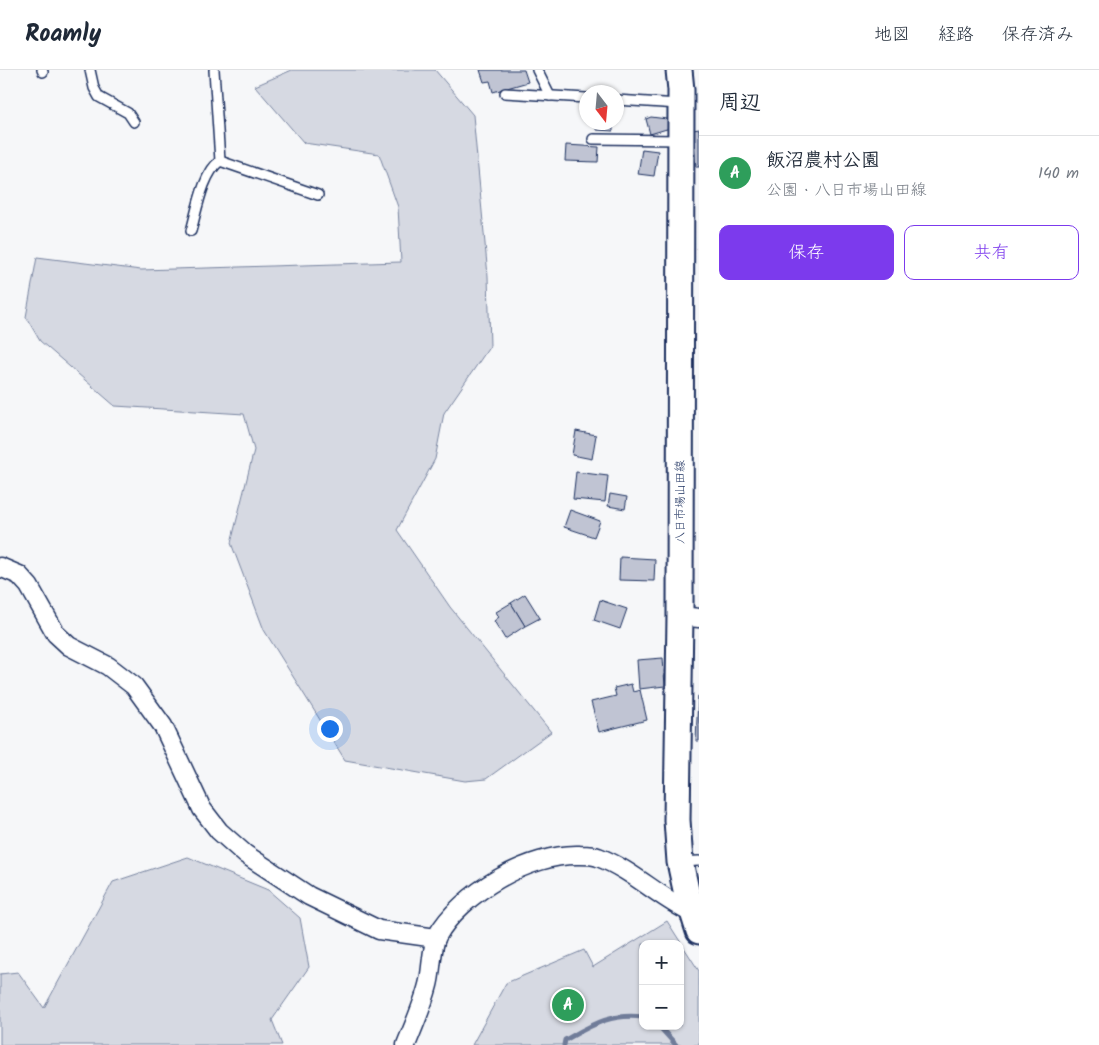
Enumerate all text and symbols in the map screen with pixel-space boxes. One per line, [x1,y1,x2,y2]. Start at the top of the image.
text: Roamly [25,15,101,54]
text: 地図 [874,21,910,50]
text: 経路 [938,21,974,50]
text: 保存済み [1002,21,1074,50]
north arrow [579,85,624,130]
text: 周辺 [719,87,761,120]
text: 飯沼農村公園 [766,146,880,176]
text: A [730,161,740,186]
text: 140 m [1038,161,1079,186]
text: 公園 · 八日市場山田線 [766,178,927,203]
button: 保存 [719,225,894,280]
button: 共有 [904,225,1079,280]
street label: 八日市場山田線 [671,460,690,544]
your location [317,716,343,742]
map controls [639,940,684,1030]
button: + [639,940,684,985]
button: − [639,985,684,1030]
pin: A [552,986,584,1024]

